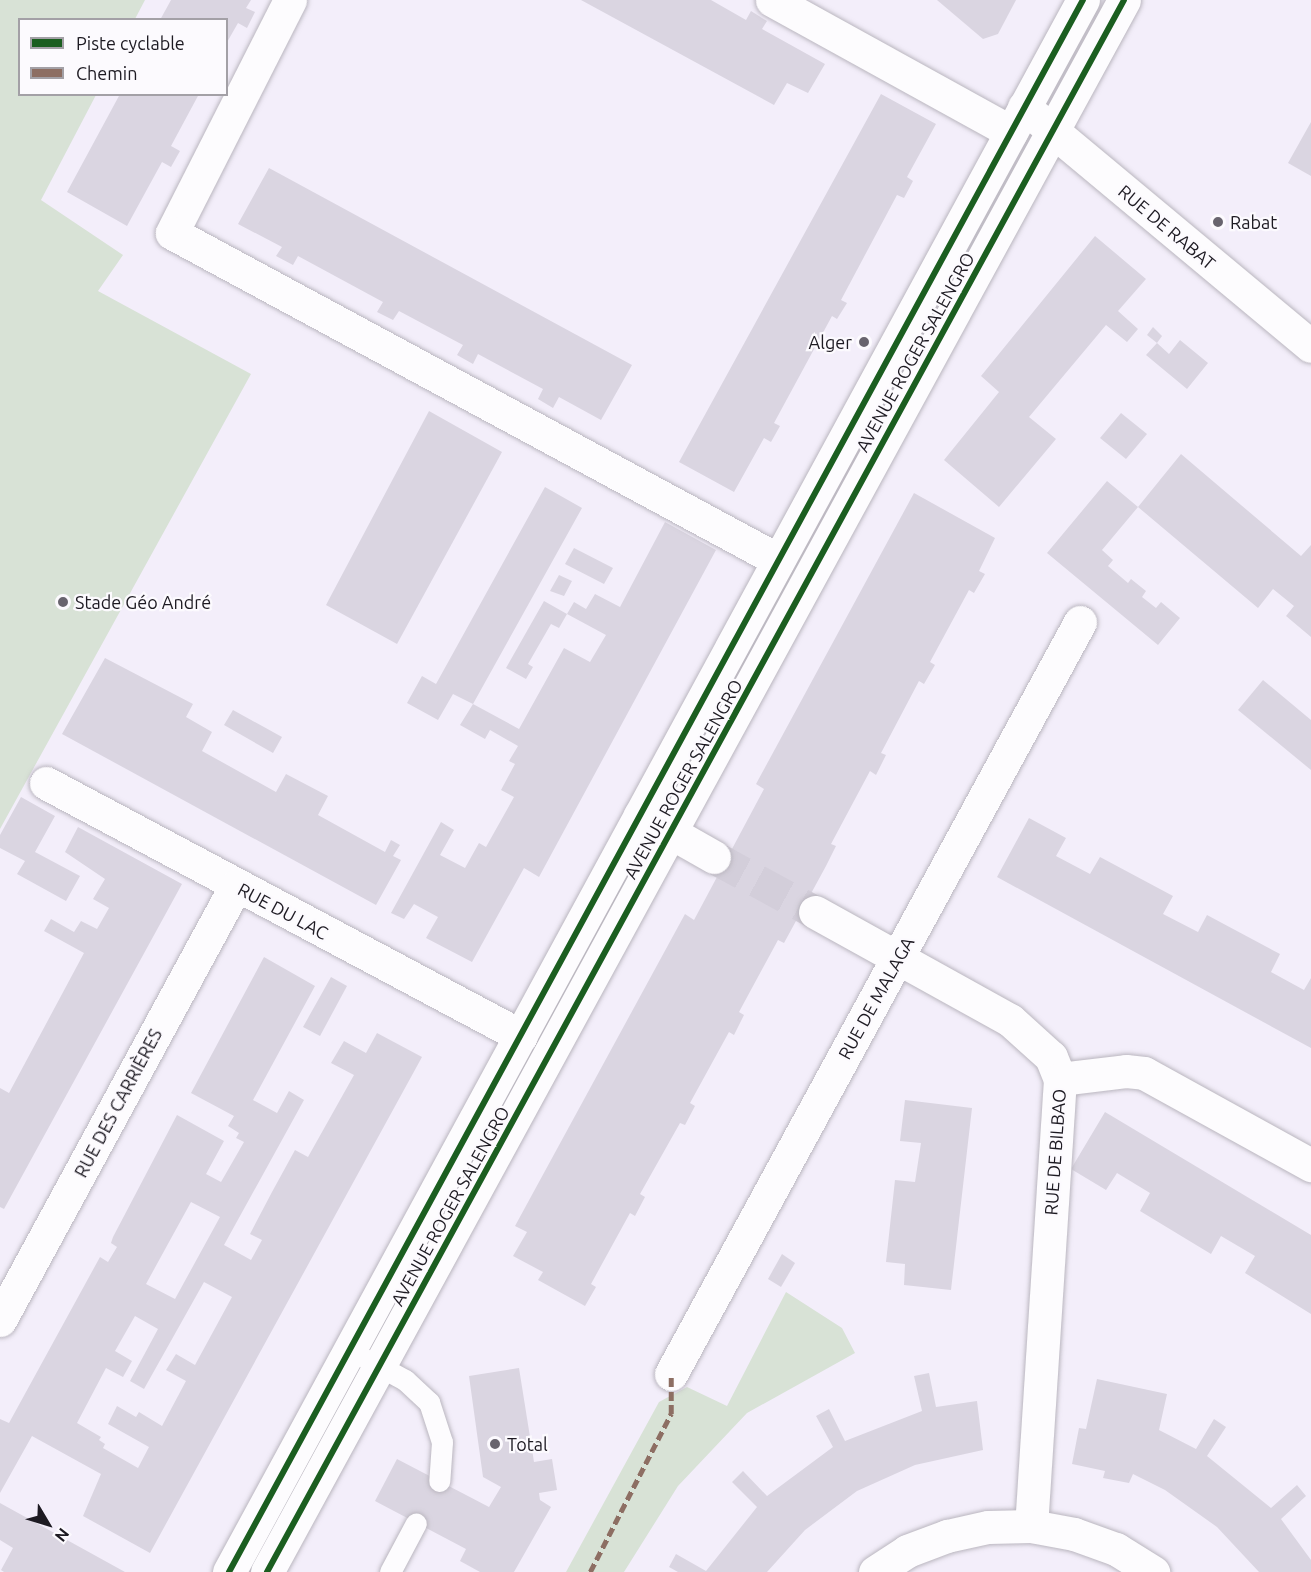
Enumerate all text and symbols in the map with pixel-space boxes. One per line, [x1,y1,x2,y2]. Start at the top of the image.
legend [18,18,228,96]
text: Piste cyclable [76,33,185,53]
text: Chemin [76,63,137,83]
street label: RUE DE RABAT [1114,180,1220,274]
place label: Rabat [1230,211,1277,233]
marker: Rabat [1211,215,1225,229]
street label: AVENUE ROGER SALENGRO [851,249,979,455]
place label: Alger [808,331,852,353]
marker: Alger [857,335,871,349]
place label: Stade Géo André [75,591,211,613]
marker: Stade Géo André [56,595,70,609]
street label: AVENUE ROGER SALENGRO [619,676,747,882]
street label: RUE DU LAC [234,878,332,944]
street label: RUE DE MALAGA [833,933,919,1063]
street label: RUE DES CARRIÈRES [70,1025,166,1181]
street label: RUE DE BILBAO [1040,1088,1070,1216]
street label: AVENUE ROGER SALENGRO [386,1103,514,1309]
place label: Total [507,1433,548,1455]
marker: Total [488,1437,502,1451]
north arrow [18,1494,78,1554]
text: N [51,1525,73,1545]

